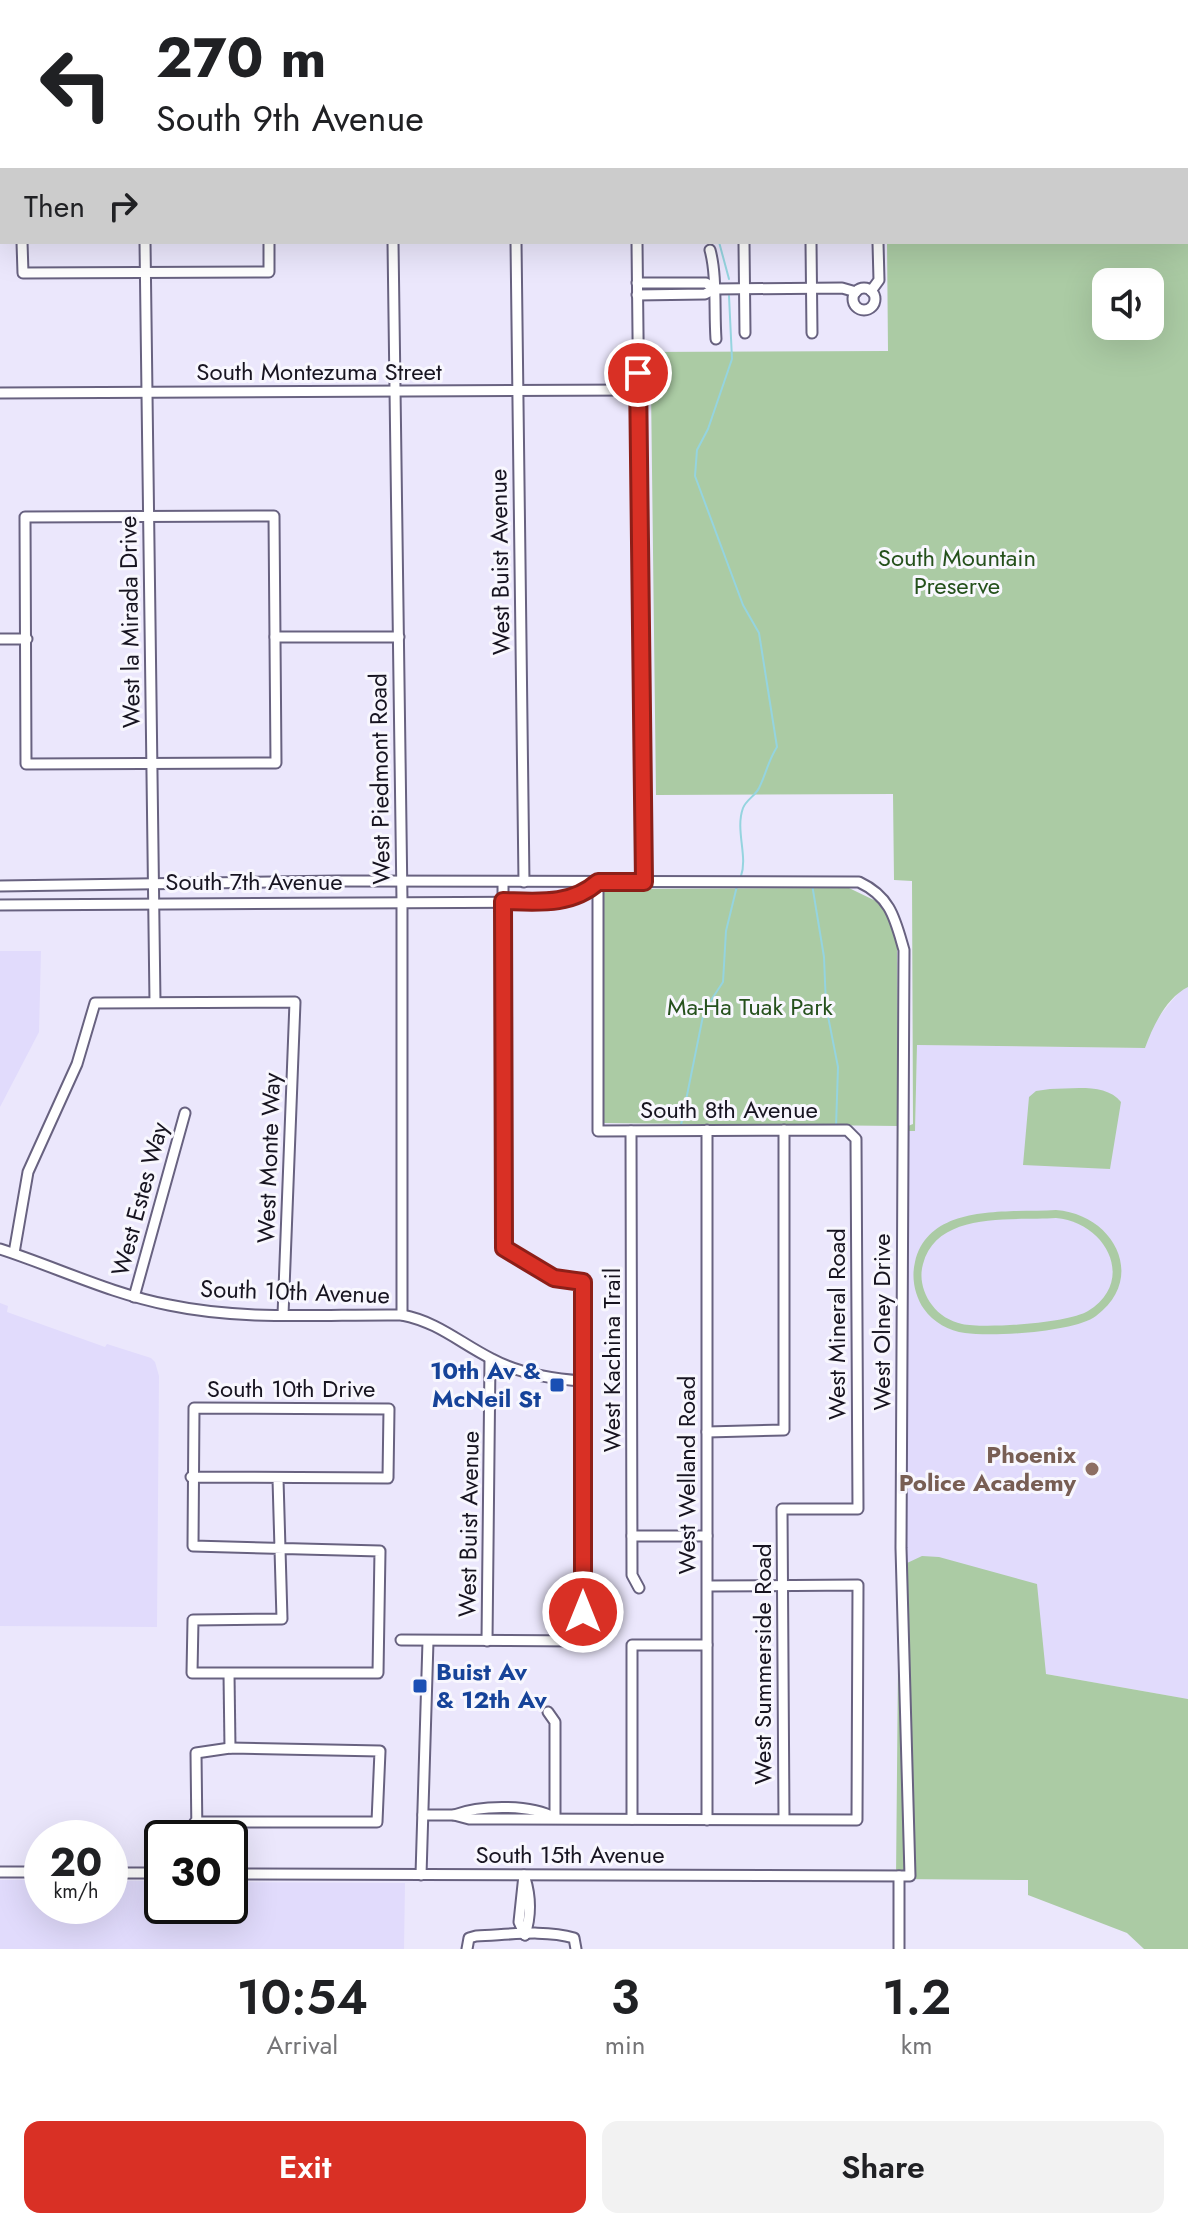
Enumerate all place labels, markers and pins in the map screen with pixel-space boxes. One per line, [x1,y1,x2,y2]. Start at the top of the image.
pin [604,339,672,407]
place label: 10th Av & McNeil St [430,1353,541,1416]
marker: 10th Av & McNeil St [548,1376,566,1394]
place label: Phoenix Police Academy [899,1437,1076,1500]
marker: Phoenix Police Academy [1083,1460,1101,1478]
place label: Buist Av & 12th Av [436,1654,547,1717]
marker: Buist Av & 12th Av [411,1677,429,1695]

